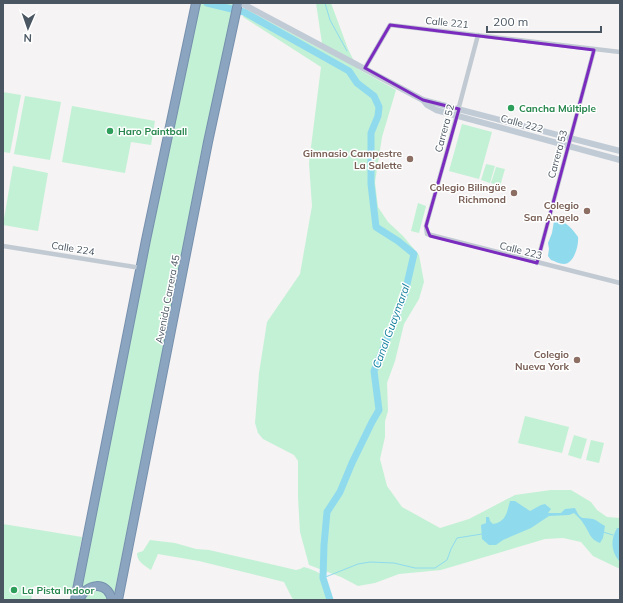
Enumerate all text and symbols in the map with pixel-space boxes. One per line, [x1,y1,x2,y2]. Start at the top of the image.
north arrow [8,8,48,48]
scale bar [487,8,601,34]
street label: Calle 221 [425,14,469,31]
text: 200 m [493,14,528,29]
text: N [23,31,32,45]
place label: Cancha Múltiple [519,102,596,115]
street label: Carrera 52 [432,103,457,154]
marker: Cancha Múltiple [506,103,516,113]
street label: Calle 222 [499,112,545,135]
place label: Haro Paintball [118,125,187,138]
marker: Haro Paintball [105,126,115,136]
street label: Carrera 53 [545,129,570,180]
place label: Gimnasio Campestre La Salette [303,147,403,172]
marker: Gimnasio Campestre La Salette [405,154,415,164]
place label: Colegio Bilingüe Richmond [430,181,507,206]
marker: Colegio Bilingüe Richmond [509,188,519,198]
place label: Colegio San Angelo [524,199,579,224]
marker: Colegio San Angelo [582,206,592,216]
street label: Calle 224 [50,239,95,258]
street label: Calle 223 [498,239,544,262]
street label: Avenida Carrera 45 [153,254,182,345]
water label: Canal Guaymaral [369,282,413,370]
place label: Colegio Nueva York [515,348,569,373]
marker: Colegio Nueva York [572,355,582,365]
place label: La Pista Indoor [22,584,94,597]
marker: La Pista Indoor [9,585,19,595]

